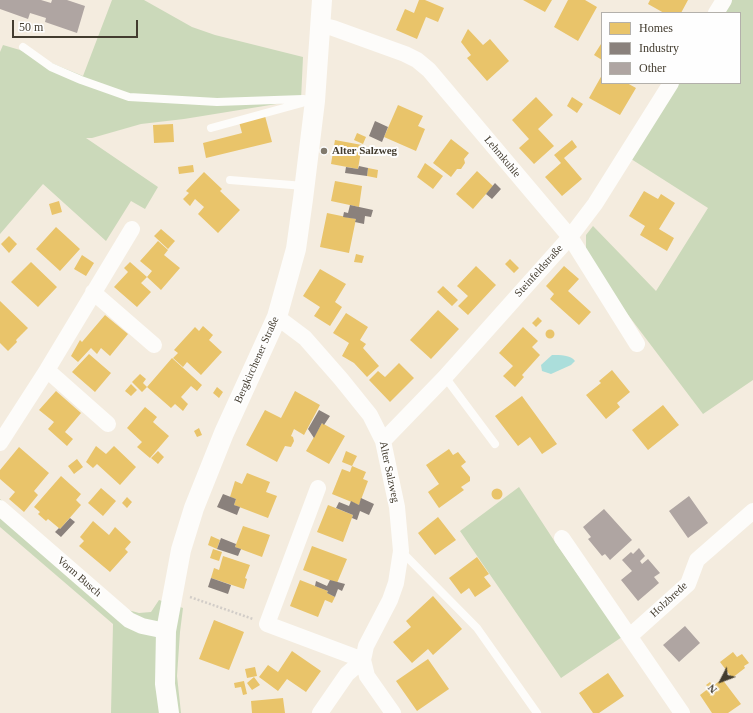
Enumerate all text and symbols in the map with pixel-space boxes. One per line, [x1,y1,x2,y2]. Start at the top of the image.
scale bar [14,12,140,38]
legend [601,12,741,84]
text: 50 m [19,20,43,34]
text: Homes [639,21,673,35]
text: Industry [639,41,679,55]
text: Other [639,61,666,75]
street label: Lehmkuhle [481,134,523,180]
place label: Alter Salzweg [332,144,397,158]
marker: Alter Salzweg [319,146,329,156]
street label: Steinfeldstraße [512,242,566,300]
street label: Bergkirchener Straße [232,315,282,405]
street label: Alter Salzweg [376,440,402,504]
street label: Vorm Busch [54,554,104,600]
street label: Holzbrede [648,580,690,620]
north arrow [701,661,741,701]
text: N [705,682,719,696]

